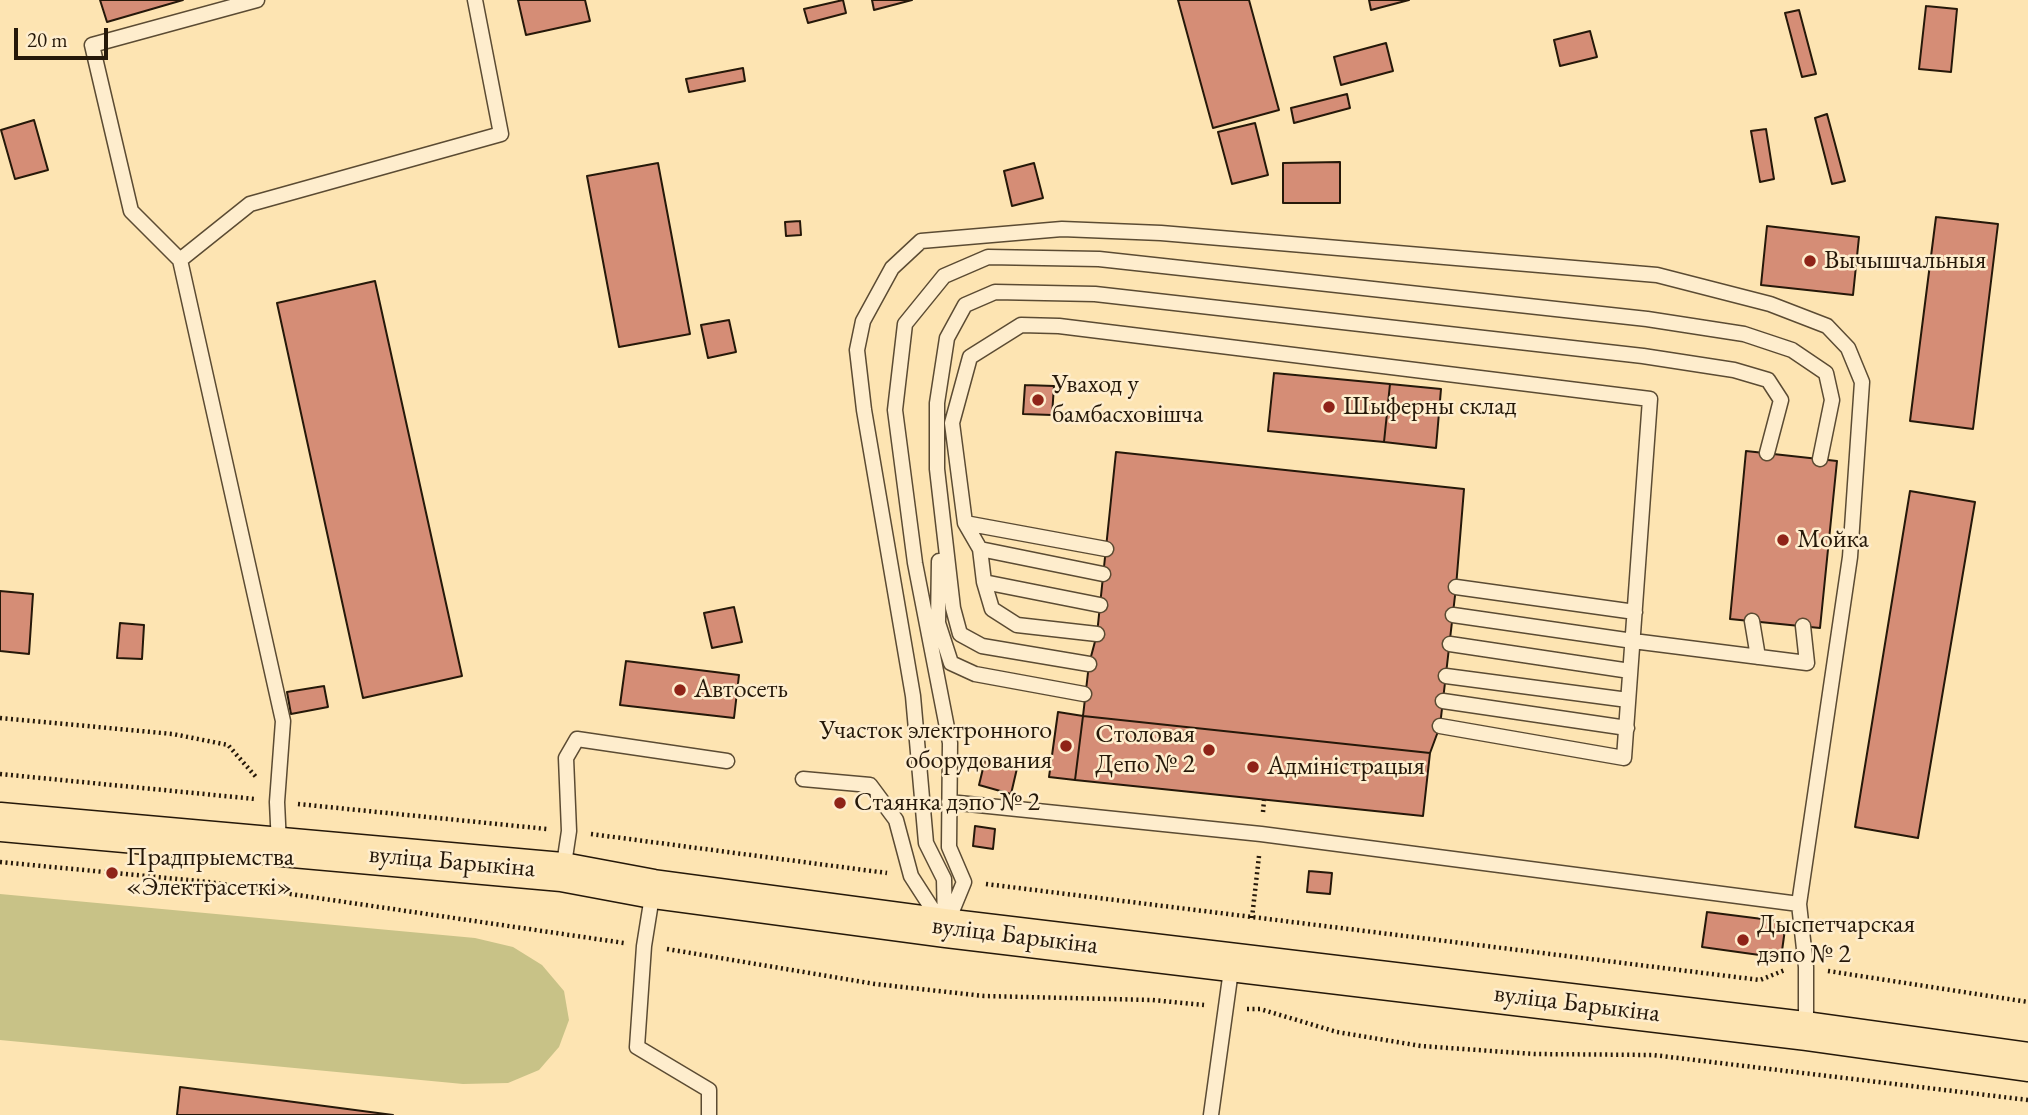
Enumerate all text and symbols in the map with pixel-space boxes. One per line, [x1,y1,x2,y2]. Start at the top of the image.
scale bar [18,14,112,58]
text: 20 m [27,26,68,53]
place label: Вычышчальныя [1824,245,1986,277]
marker: Вычышчальныя [1802,253,1818,269]
place label: Уваход у бамбасховішча [1052,369,1203,430]
place label: Шыферны склад [1343,391,1517,423]
marker: Уваход у бамбасховішча [1030,392,1046,408]
marker: Шыферны склад [1321,399,1337,415]
place label: Мойка [1797,524,1869,556]
marker: Мойка [1775,532,1791,548]
place label: Автосеть [694,674,788,706]
marker: Автосеть [672,682,688,698]
place label: Участок электронного оборудования [819,715,1052,776]
place label: Столовая Депо № 2 [1095,719,1195,780]
marker: Участок электронного оборудования [1058,738,1074,754]
marker: Столовая Депо № 2 [1201,742,1217,758]
place label: Адміністрацыя [1267,751,1425,783]
marker: Адміністрацыя [1245,759,1261,775]
place label: Стаянка дэпо № 2 [854,787,1040,819]
marker: Стаянка дэпо № 2 [832,795,848,811]
street label: вуліца Барыкіна [367,839,537,885]
place label: Прадпрыемства «Электрасеткі» [126,842,294,903]
marker: Прадпрыемства «Электрасеткі» [104,865,120,881]
place label: Дыспетчарская дэпо № 2 [1757,909,1915,970]
street label: вуліца Барыкіна [930,910,1100,962]
marker: Дыспетчарская дэпо № 2 [1735,932,1751,948]
street label: вуліца Барыкіна [1492,978,1662,1030]

